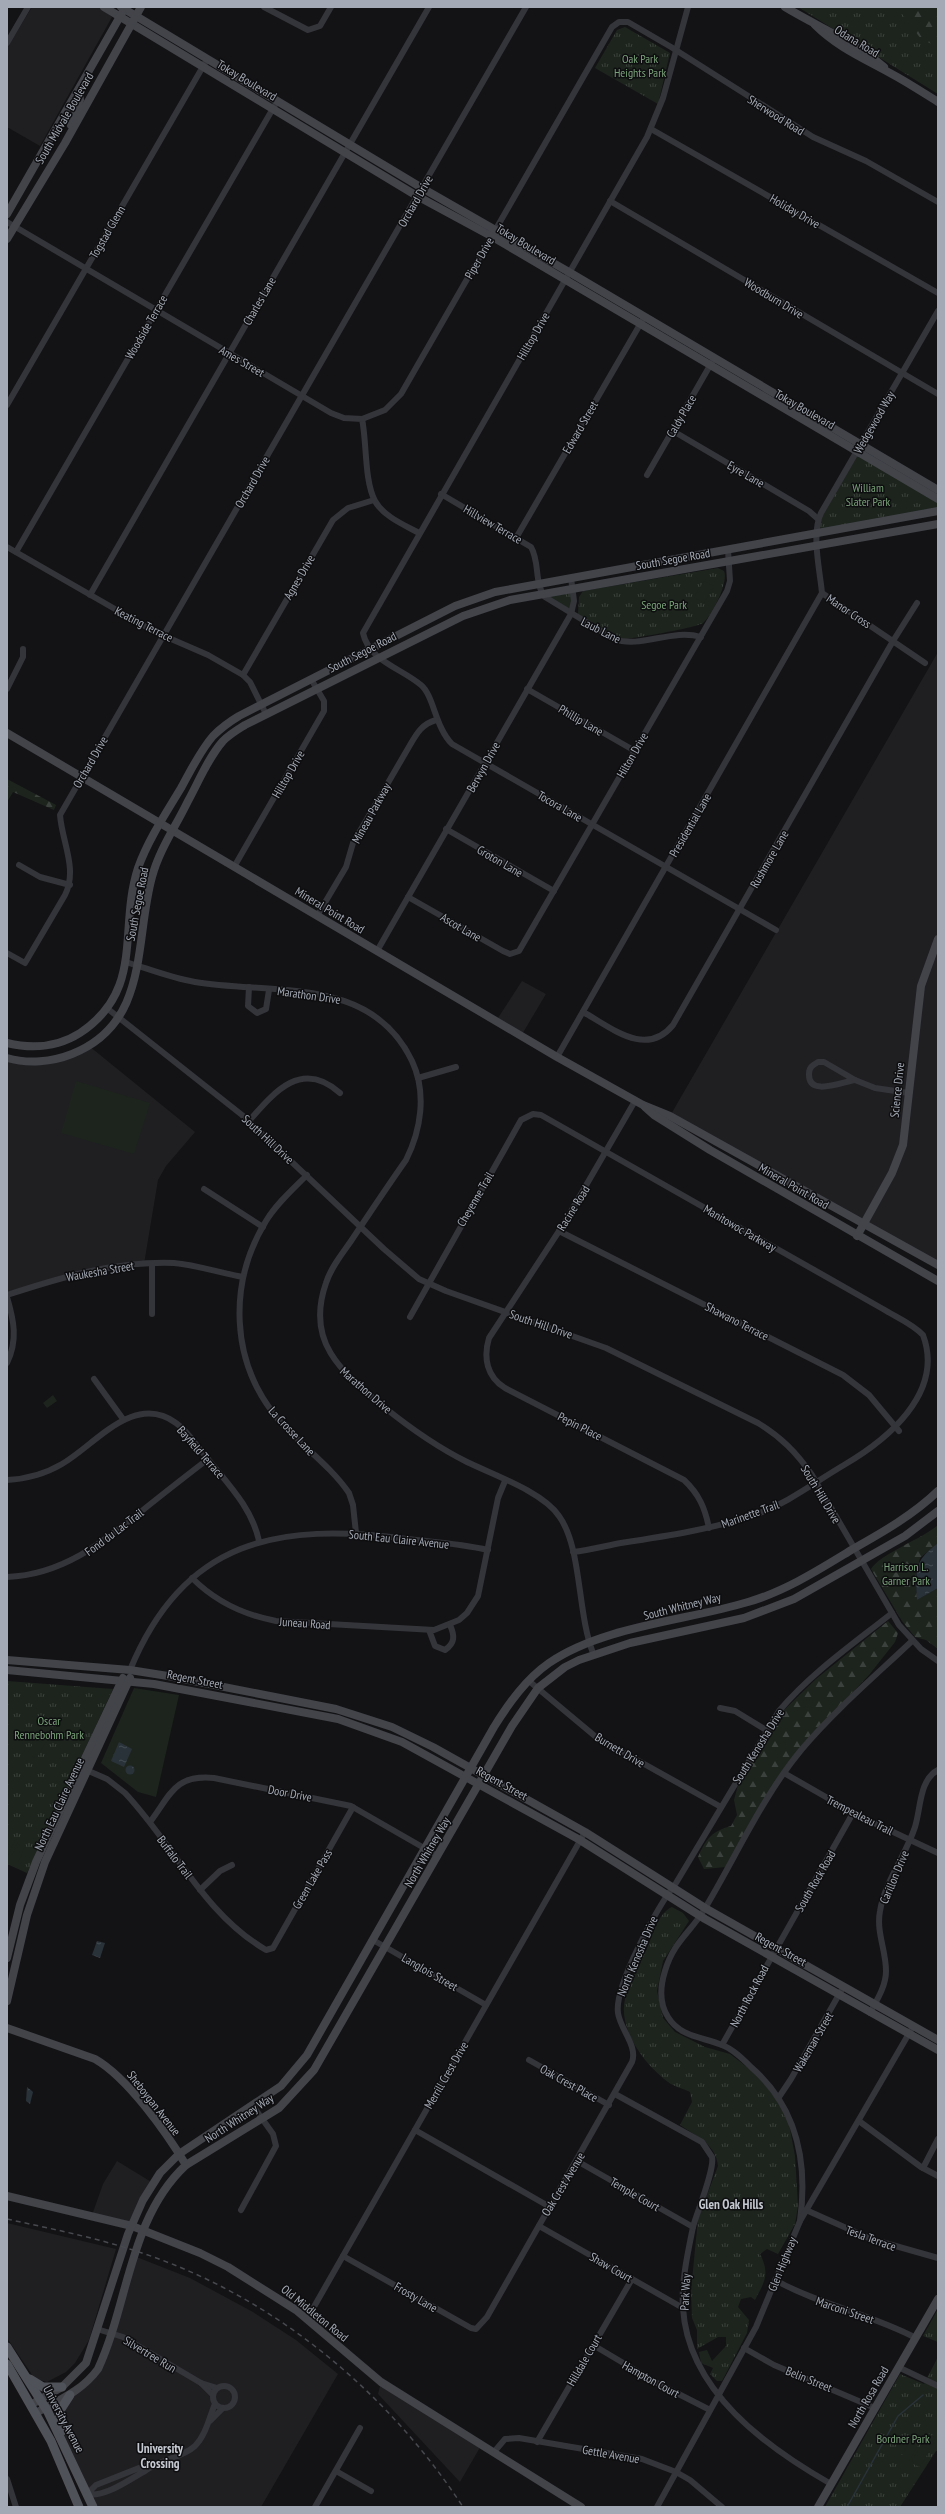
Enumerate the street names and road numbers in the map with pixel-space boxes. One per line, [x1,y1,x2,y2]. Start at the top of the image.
street label: Odana Road [832,22,882,60]
street label: Tokay Boulevard [214,56,280,104]
street label: South Midvale Boulevard [32,69,96,167]
street label: Sherwood Road [745,92,807,138]
street label: Orchard Drive [394,173,436,229]
street label: Holiday Drive [767,191,823,231]
street label: Togstad Glenn [86,203,128,261]
street label: Tokay Boulevard [493,220,559,268]
street label: Piper Drive [461,234,497,282]
street label: Charles Lane [239,274,279,328]
street label: Woodburn Drive [742,274,806,322]
street label: Woodside Terrace [122,292,170,362]
street label: Hilltop Drive [513,309,553,363]
street label: Ames Street [217,342,268,380]
street label: Tokay Boulevard [772,386,838,432]
street label: Wedgewood Way [850,388,898,456]
street label: Caldy Place [663,392,699,440]
street label: Edward Street [559,397,601,456]
street label: Orchard Drive [231,454,273,510]
street label: Eyre Lane [725,457,767,491]
street label: Hillview Terrace [461,501,525,547]
street label: South Segoe Road [635,545,711,573]
street label: Agnes Drive [280,552,318,602]
street label: Manor Cross [824,591,874,631]
street label: Keating Terrace [112,603,176,645]
street label: Laub Lane [579,614,623,646]
street label: South Segoe Road [325,628,399,676]
street label: Phillip Lane [556,701,606,739]
street label: Hilton Drive [613,730,651,780]
street label: Orchard Drive [69,734,111,790]
street label: Berwyn Drive [463,739,503,795]
street label: Hilltop Drive [268,747,308,801]
street label: Mineau Parkway [348,780,394,846]
street label: Tocora Lane [535,787,585,825]
street label: Presidential Lane [666,790,714,860]
street label: Rushmore Lane [747,828,791,890]
street label: Groton Lane [474,842,526,880]
street label: South Segoe Road [122,866,152,942]
street label: Mineral Point Road [293,883,367,937]
street label: Ascot Lane [438,909,484,945]
street label: Marathon Drive [276,983,342,1007]
street label: Science Drive [887,1062,907,1118]
street label: South Hill Drive [239,1111,297,1167]
street label: Mineral Point Road [756,1160,832,1212]
street label: Cheyenne Trail [453,1169,497,1229]
street label: Racine Road [553,1183,593,1233]
street label: Manitowoc Parkway [701,1201,779,1255]
street label: Waukesha Street [65,1258,136,1284]
street label: Shawano Terrace [703,1299,771,1343]
street label: South Hill Drive [508,1306,575,1342]
street label: Marathon Drive [337,1363,395,1417]
street label: La Crosse Lane [266,1403,318,1459]
street label: Pepin Place [555,1408,605,1444]
street label: Bayfield Terrace [174,1423,228,1481]
street label: South Hill Drive [798,1462,844,1526]
street label: Marinette Trail [719,1497,781,1531]
street label: Fond du Lac Trail [82,1505,147,1559]
street label: South Eau Claire Avenue [348,1526,450,1552]
street label: South Whitney Way [642,1589,723,1623]
street label: Juneau Road [278,1614,331,1632]
street label: Regent Street [166,1666,225,1692]
street label: South Kenosha Drive [729,1706,787,1786]
street label: Burnett Drive [592,1729,648,1771]
street label: North Eau Claire Avenue [31,1755,87,1853]
street label: Regent Street [474,1763,531,1804]
street label: Door Drive [267,1781,313,1805]
street label: Trempealeau Trail [824,1792,896,1838]
street label: North Whitney Way [401,1814,453,1890]
street label: Buffalo Trail [154,1833,196,1882]
street label: Green Lake Pass [289,1846,335,1912]
street label: South Rock Road [791,1847,839,1915]
street label: Carillon Drive [876,1848,912,1906]
street label: North Kenosha Drive [613,1914,661,1998]
street label: Regent Street [753,1929,810,1970]
street label: Langlois Street [399,1950,461,1994]
street label: North Rock Road [726,1962,772,2030]
street label: Wakeman Street [790,2009,837,2075]
street label: Merrill Crest Drive [421,2039,471,2111]
street label: Oak Crest Place [537,2061,601,2105]
street label: Sheboygan Avenue [124,2068,184,2138]
street label: North Whitney Way [202,2090,277,2146]
street label: Oak Crest Avenue [538,2149,588,2219]
street label: Temple Court [608,2174,663,2215]
street label: Tesla Terrace [844,2222,898,2254]
street label: Glen Highway [764,2234,800,2293]
street label: Shaw Court [587,2249,636,2286]
street label: Park Way [677,2273,693,2311]
street label: Frosty Lane [392,2279,440,2315]
street label: Old Middleton Road [278,2281,352,2345]
street label: Marconi Street [814,2293,877,2327]
street label: Hilldale Court [563,2331,605,2389]
street label: Silvertree Run [121,2332,179,2376]
street label: Hampton Court [620,2357,683,2401]
street label: Belin Street [784,2363,835,2395]
street label: North Rosa Road [844,2364,892,2430]
street label: University Avenue [40,2383,88,2455]
street label: Gettle Avenue [581,2442,641,2466]

